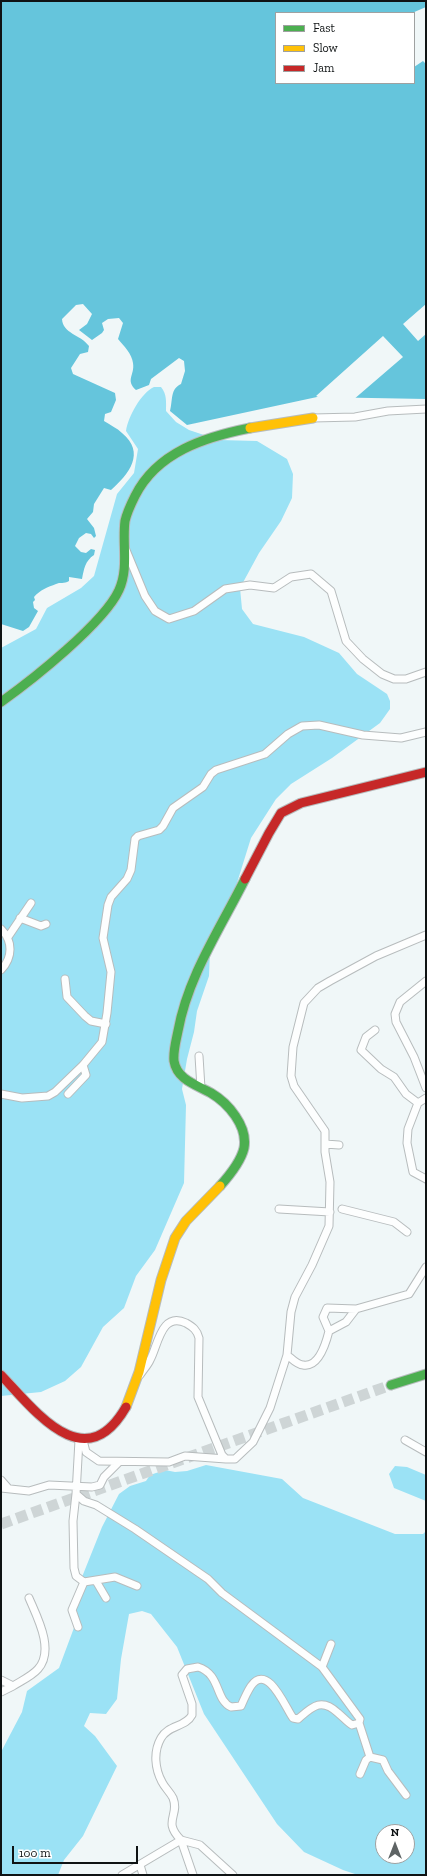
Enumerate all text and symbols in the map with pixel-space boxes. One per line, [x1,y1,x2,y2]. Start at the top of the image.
legend [275,12,415,84]
text: Fast [313,21,335,35]
text: Slow [313,41,338,55]
text: Jam [313,61,334,75]
north arrow [375,1824,415,1864]
text: N [391,1826,399,1839]
scale bar [14,1838,140,1864]
text: 100 m [19,1846,51,1860]

